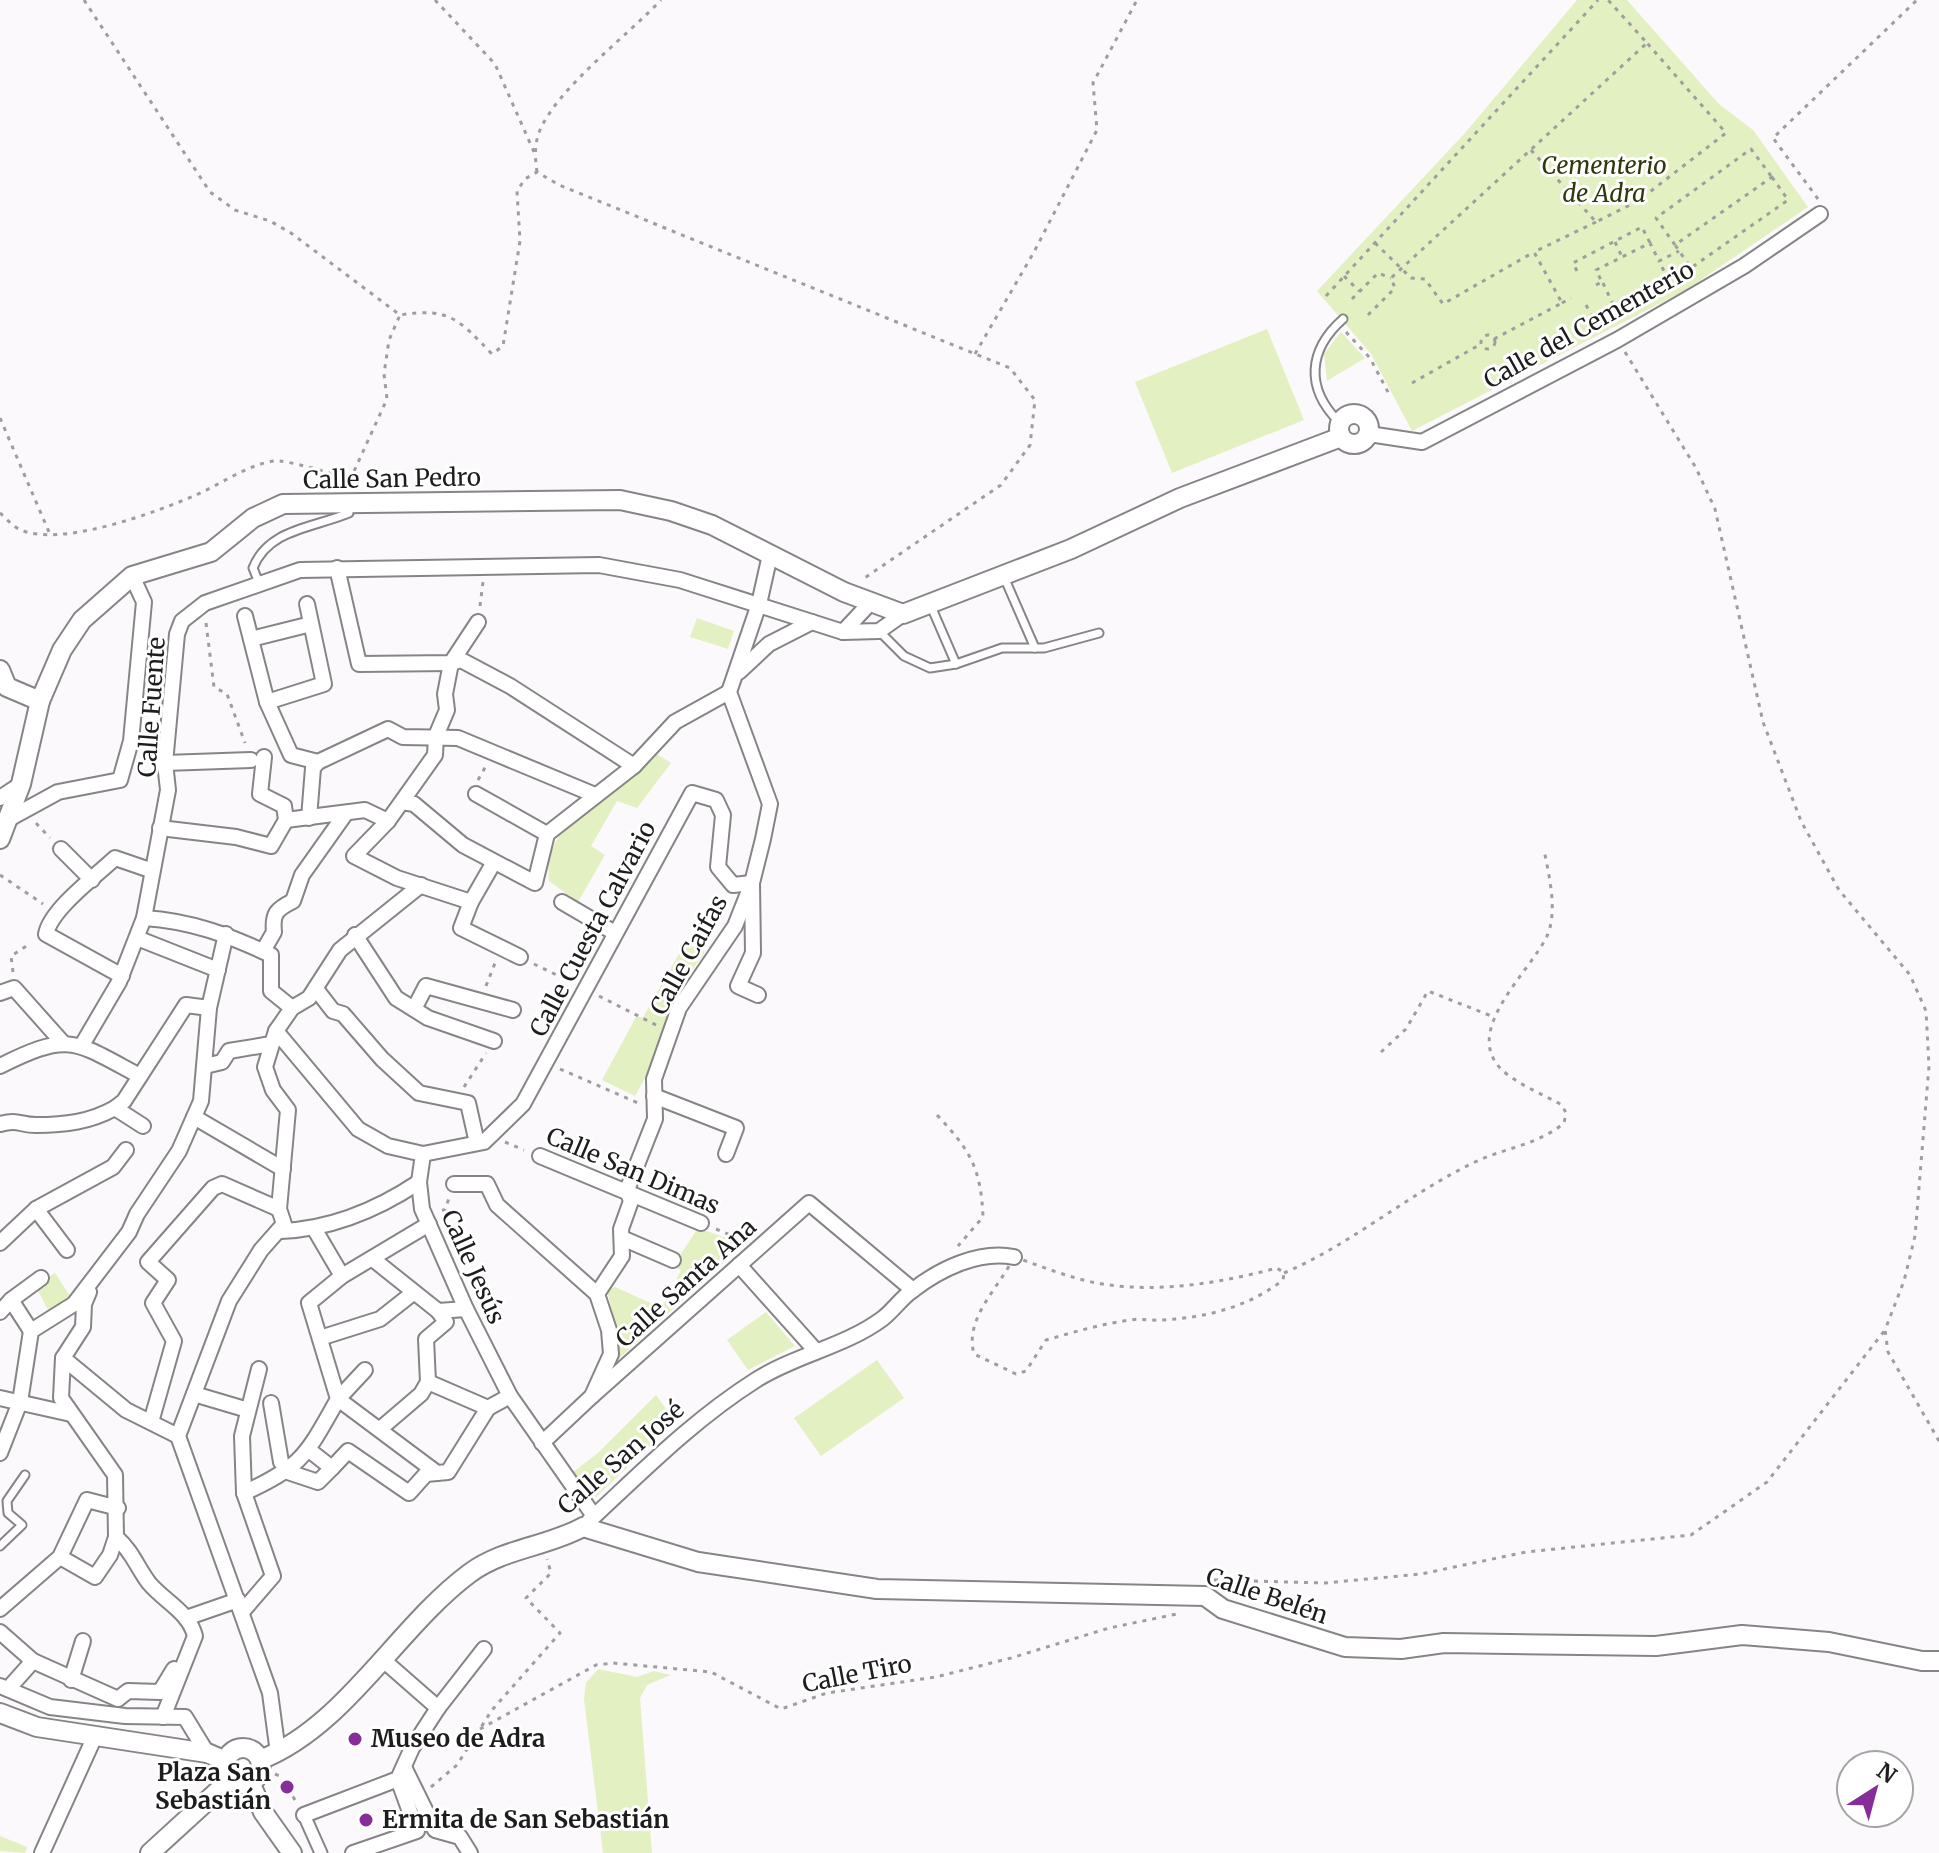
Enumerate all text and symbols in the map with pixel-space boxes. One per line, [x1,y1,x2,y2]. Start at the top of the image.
park label: Cementerio de Adra [1541,150,1667,209]
street label: Calle del Cementerio [1478,254,1699,395]
street label: Calle San Pedro [303,461,481,496]
street label: Calle Fuente [131,636,172,778]
street label: Calle Cuesta Calvario [523,816,662,1042]
street label: Calle Caifas [643,889,734,1020]
street label: Calle San Dimas [542,1120,725,1221]
street label: Calle Jesús [435,1205,512,1329]
street label: Calle Santa Ana [609,1211,763,1354]
street label: Calle San José [551,1394,690,1521]
street label: Calle Belén [1202,1560,1332,1631]
street label: Calle Tiro [800,1648,914,1699]
place label: Museo de Adra [371,1723,545,1754]
marker: Museo de Adra [346,1730,364,1748]
north arrow [1835,1749,1915,1829]
text: N [1871,1756,1903,1790]
place label: Plaza San Sebastián [155,1757,271,1816]
marker: Plaza San Sebastián [278,1778,296,1796]
place label: Ermita de San Sebastián [382,1804,669,1835]
marker: Ermita de San Sebastián [357,1811,375,1829]

